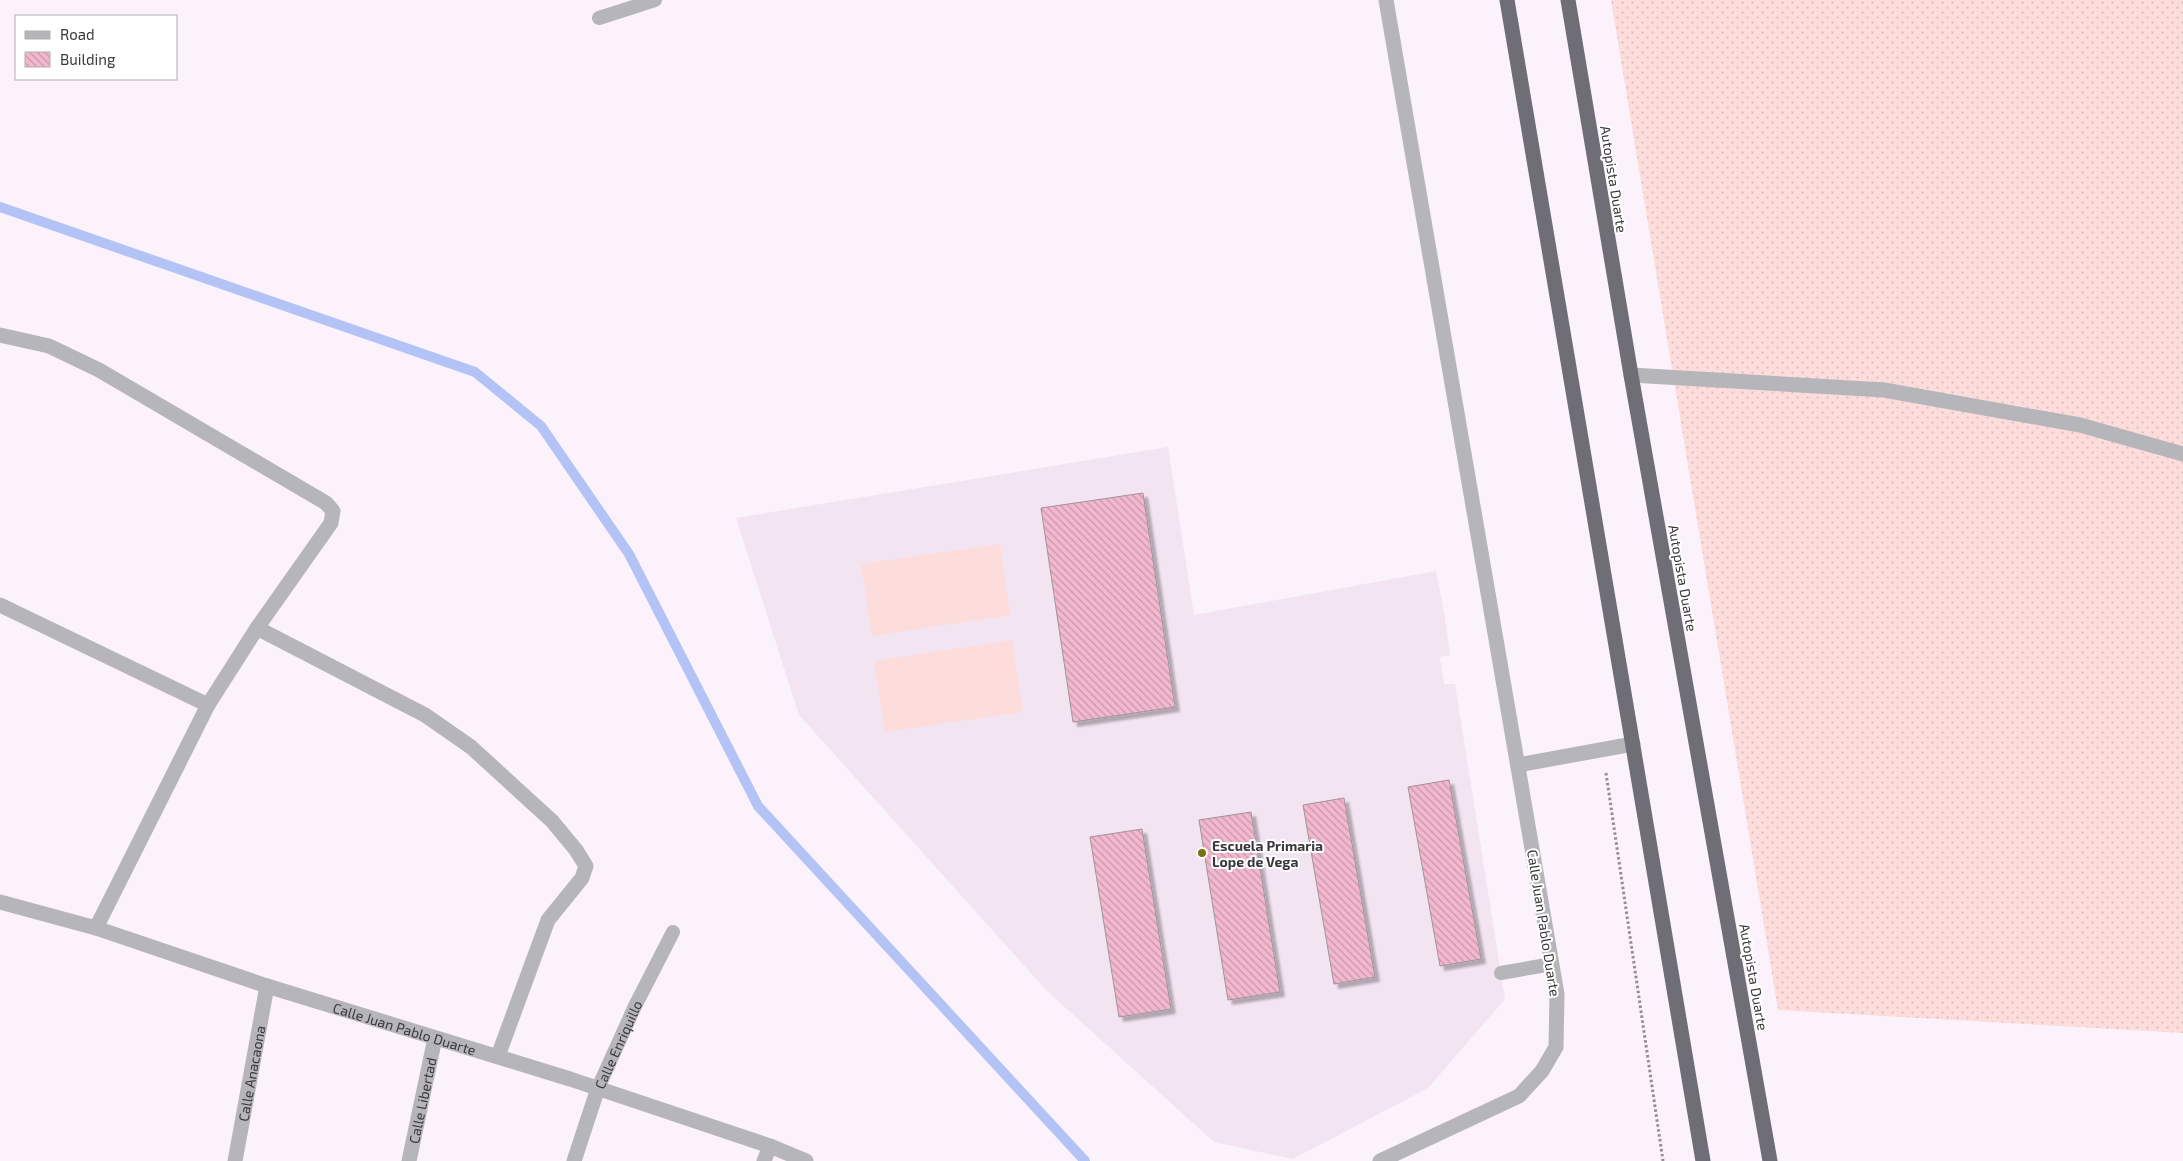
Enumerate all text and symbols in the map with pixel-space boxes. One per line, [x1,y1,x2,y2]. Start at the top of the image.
legend [15,15,178,80]
text: Road [60,25,95,43]
text: Building [60,50,116,68]
street label: Autopista Duarte [1597,124,1631,234]
street label: Autopista Duarte [1665,523,1701,633]
place label: Escuela Primaria Lope de Vega [1212,837,1323,870]
marker: Escuela Primaria Lope de Vega [1196,847,1208,859]
street label: Calle Juan Pablo Duarte [1524,848,1564,998]
street label: Autopista Duarte [1736,922,1772,1032]
street label: Calle Enriquillo [590,997,645,1091]
street label: Calle Juan Pablo Duarte [331,998,478,1058]
street label: Calle Anacaona [234,1024,268,1123]
street label: Calle Libertad [404,1056,439,1145]

